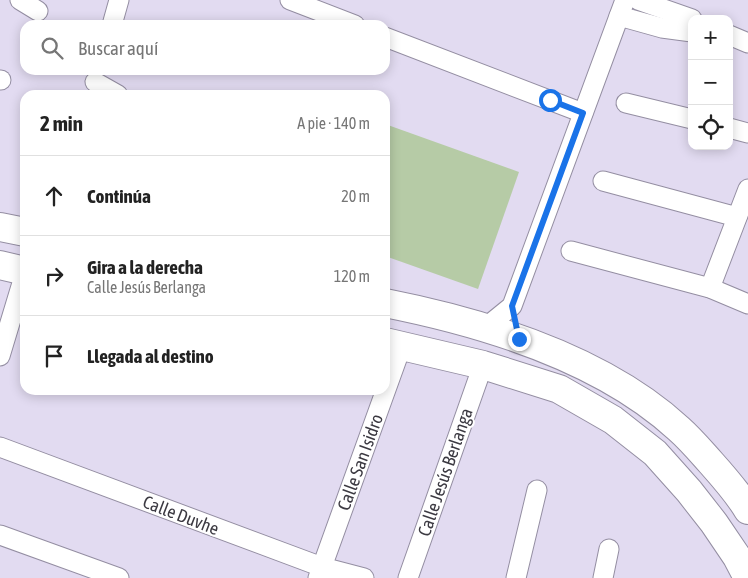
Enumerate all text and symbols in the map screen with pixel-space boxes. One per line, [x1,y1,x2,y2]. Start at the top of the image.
map controls [688,15,733,150]
button: + [688,15,733,60]
search box [20,20,390,75]
icon: search [38,34,66,62]
text: Buscar aquí [78,37,158,59]
button: − [688,60,733,105]
route start [539,89,562,112]
button: locate [688,105,733,150]
text: 2 min [40,111,83,135]
text: A pie · 140 m [297,114,370,132]
icon: ahead [40,182,68,210]
text: Continúa [87,185,151,207]
text: 20 m [341,187,370,205]
text: Gira a la derecha [87,256,203,278]
icon: right [40,262,68,290]
text: 120 m [334,267,370,285]
text: Calle Jesús Berlanga [87,278,206,296]
route end [508,328,531,351]
icon: arrive [40,342,68,370]
text: Llegada al destino [87,345,214,367]
street label: Calle Jesús Berlanga [413,405,477,539]
street label: Calle San Isidro [333,411,387,513]
street label: Calle Duvhe [140,491,222,539]

